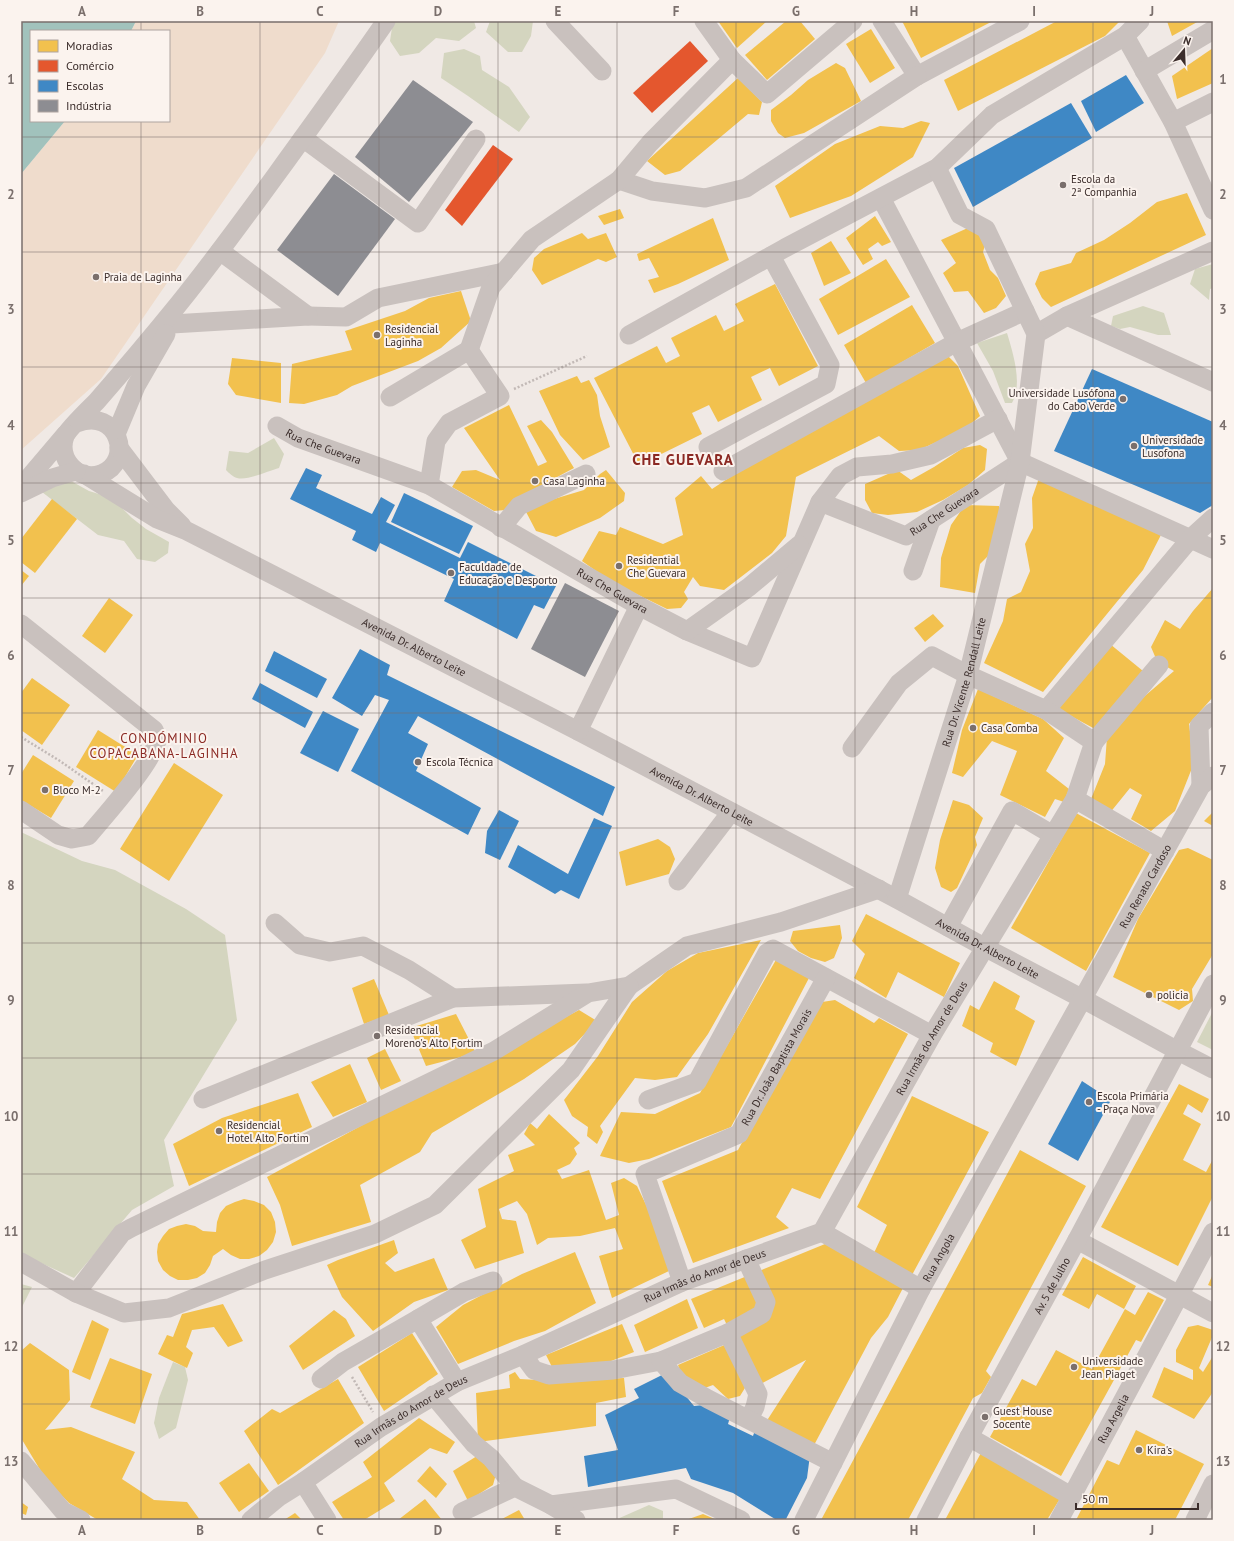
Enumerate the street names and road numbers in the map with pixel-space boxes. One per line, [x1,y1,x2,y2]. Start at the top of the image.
street label: Rua Che Guevara [283,425,363,467]
street label: Rua Che Guevara [907,484,981,539]
street label: Rua Che Guevara [574,565,650,616]
street label: Avenida Dr. Alberto Leite [360,615,469,680]
street label: Rua Dr. Vicente Rendall Leite [939,616,989,749]
street label: Avenida Dr. Alberto Leite [647,763,756,829]
street label: Rua Renato Cardoso [1116,842,1174,931]
street label: Avenida Dr. Alberto Leite [934,915,1042,982]
street label: Rua Irmãs do Amor de Deus [893,978,970,1098]
street label: Rua Dr. João Baptista Morais [738,1006,815,1128]
street label: Rua Angola [919,1231,958,1284]
street label: Rua Irmãs do Amor de Deus [641,1246,768,1306]
street label: Av. 5 de Julho [1031,1255,1073,1317]
street label: Rua Irmãs do Amor de Deus [352,1371,470,1451]
street label: Rua Argelia [1094,1392,1132,1446]

